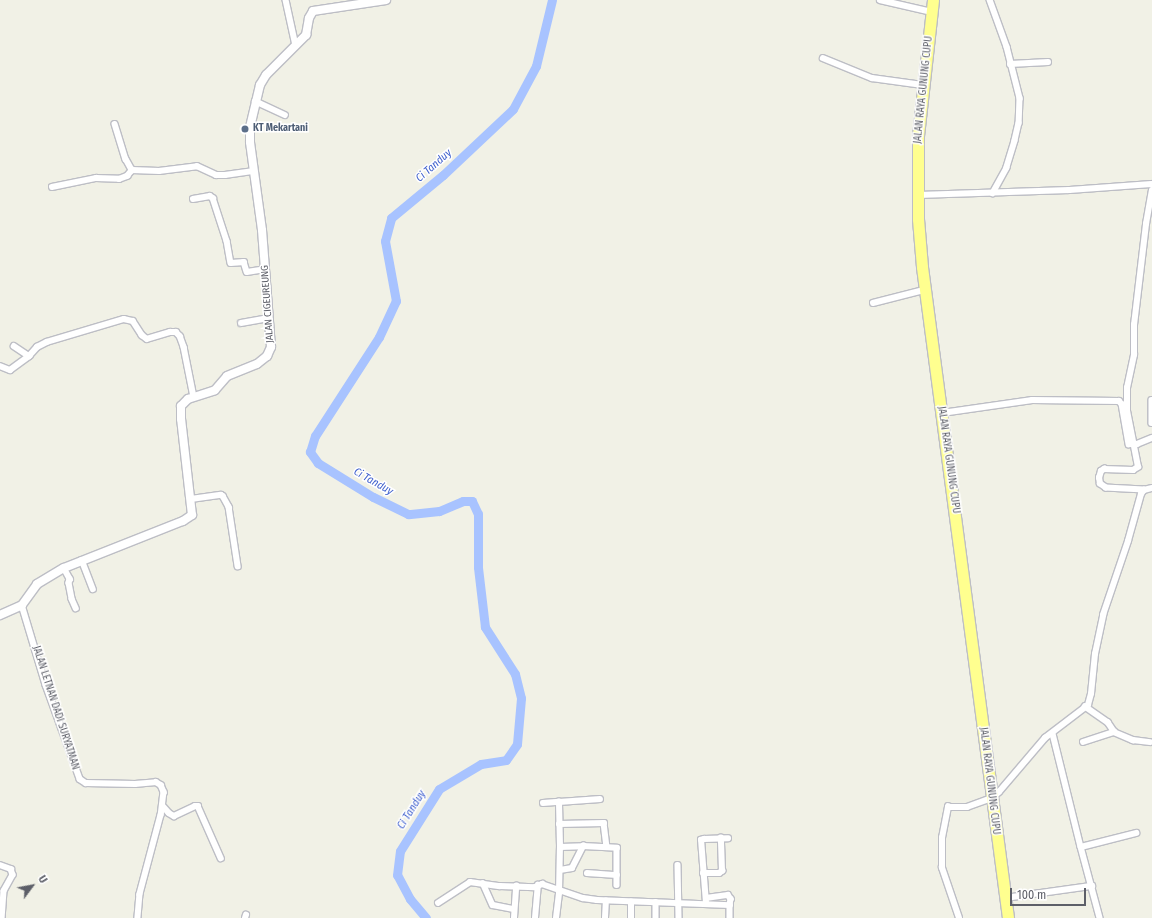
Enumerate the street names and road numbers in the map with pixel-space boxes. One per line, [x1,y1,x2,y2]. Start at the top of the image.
street label: JALAN RAYA GUNUNG CUPU [912,36,936,144]
street label: JALAN CIGEUREUNG [259,265,277,343]
street label: JALAN RAYA GUNUNG CUPU [935,406,961,514]
street label: JALAN LETNAN DADI SURYATMAN [29,645,81,771]
street label: JALAN RAYA GUNUNG CUPU [976,727,1002,835]

